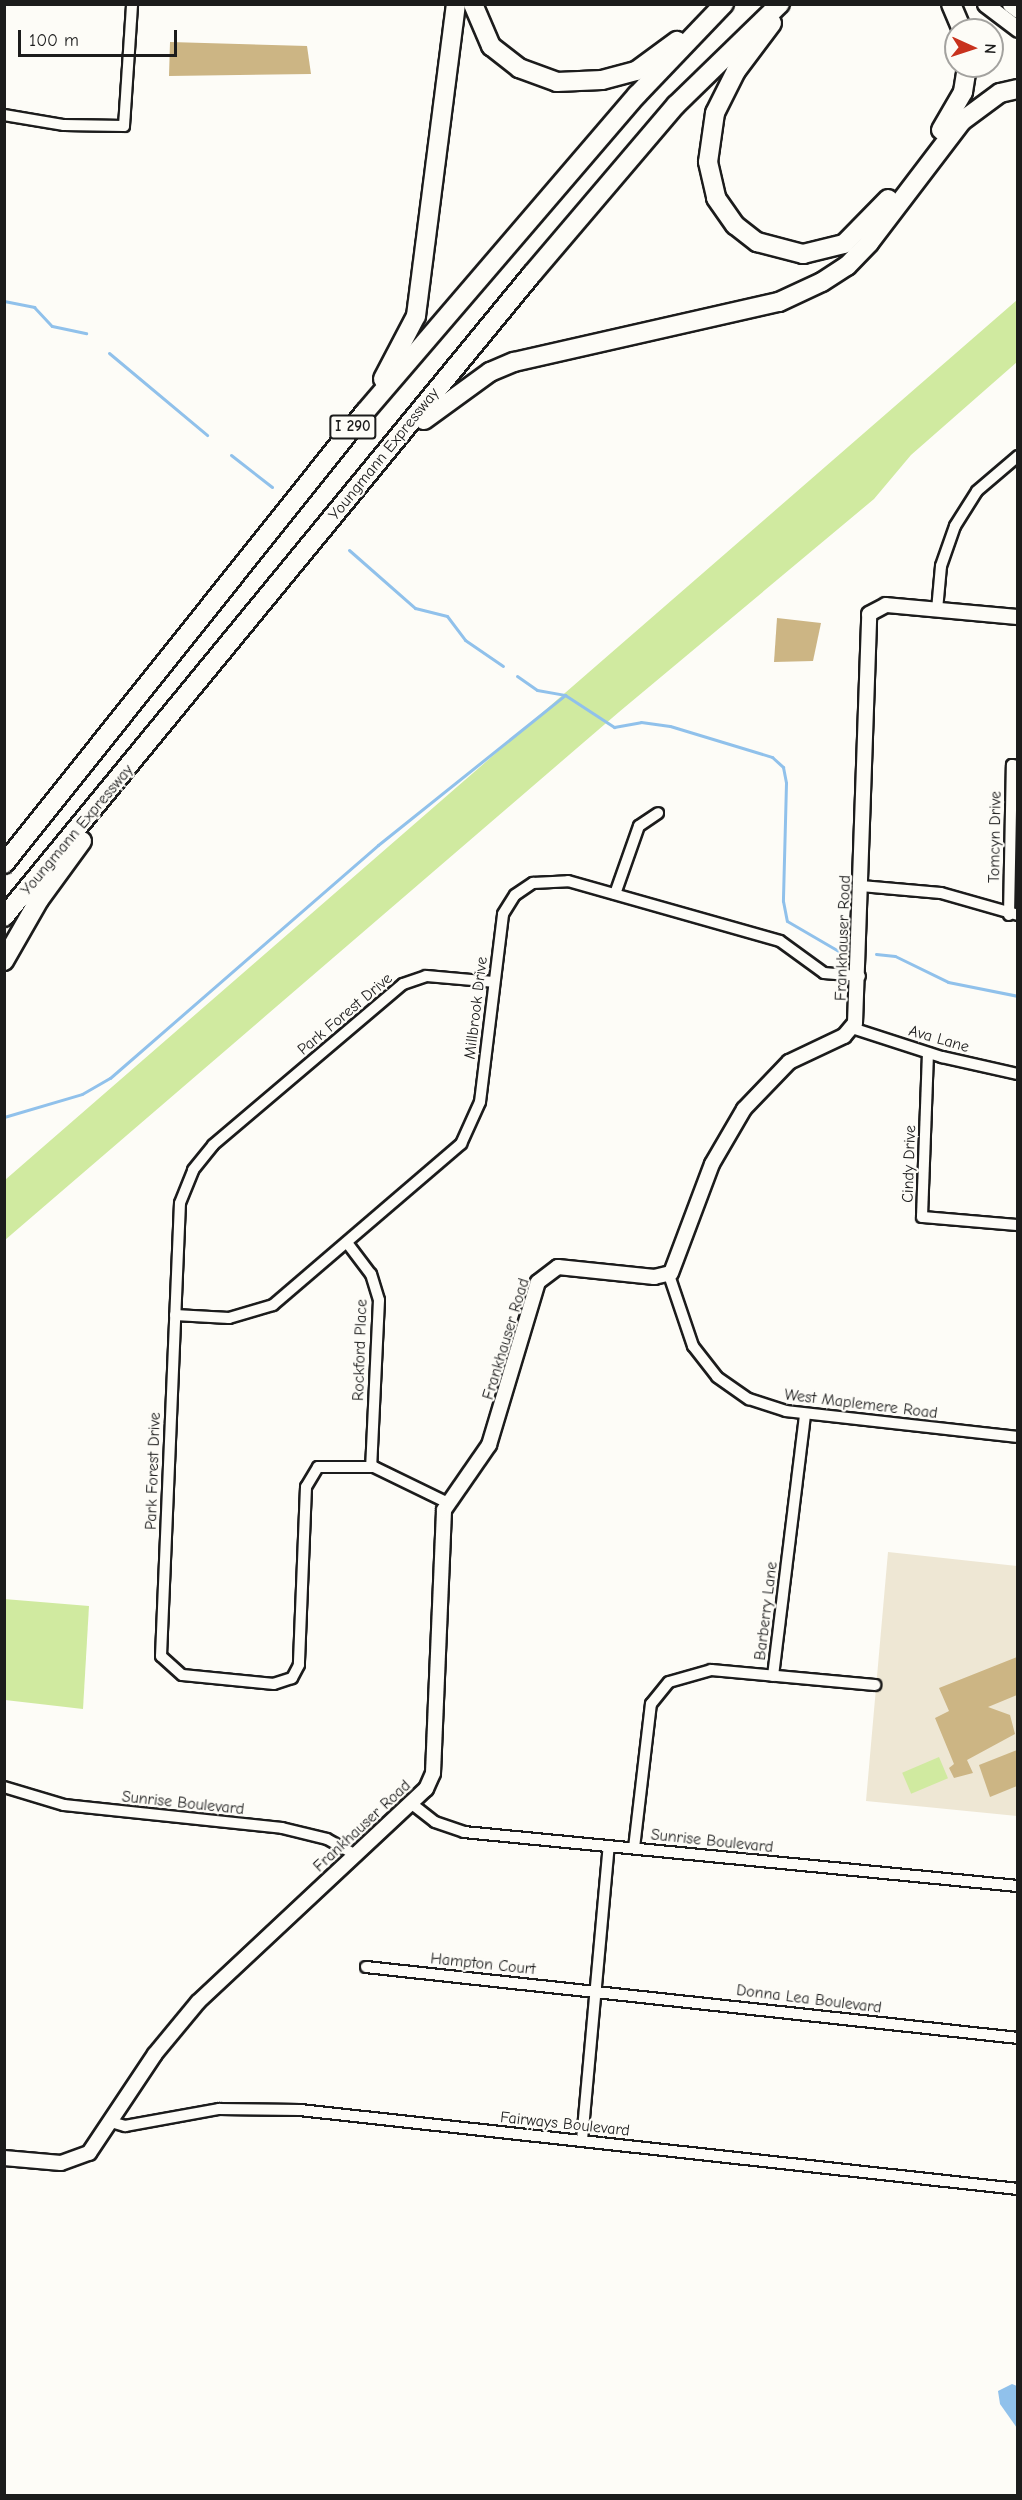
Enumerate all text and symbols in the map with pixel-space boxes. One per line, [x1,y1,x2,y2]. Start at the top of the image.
scale bar [21,18,180,56]
north arrow [944,18,1004,78]
text: 100 m [29,30,79,51]
text: N [981,43,999,55]
street label: Youngmann Expressway [325,384,443,524]
road number: I 290 [329,415,377,439]
street label: Youngmann Expressway [17,761,137,899]
street label: Tomcyn Drive [985,791,1005,883]
street label: Frankhauser Road [831,875,855,1001]
street label: Millbrook Drive [460,956,492,1060]
street label: Park Forest Drive [294,969,396,1059]
street label: Ava Lane [907,1021,971,1057]
street label: Cindy Drive [898,1125,920,1203]
street label: Frankhauser Road [478,1276,534,1402]
street label: Rockford Place [349,1299,371,1401]
street label: West Maplemere Road [783,1385,939,1423]
street label: Park Forest Drive [141,1412,165,1530]
street label: Barberry Lane [750,1561,782,1661]
street label: Frankhauser Road [309,1776,415,1876]
street label: Sunrise Boulevard [121,1787,245,1819]
street label: Sunrise Boulevard [650,1825,774,1857]
street label: Hampton Court [430,1949,536,1979]
street label: Donna Lea Boulevard [735,1981,883,2017]
street label: Fairways Boulevard [499,2108,631,2140]

